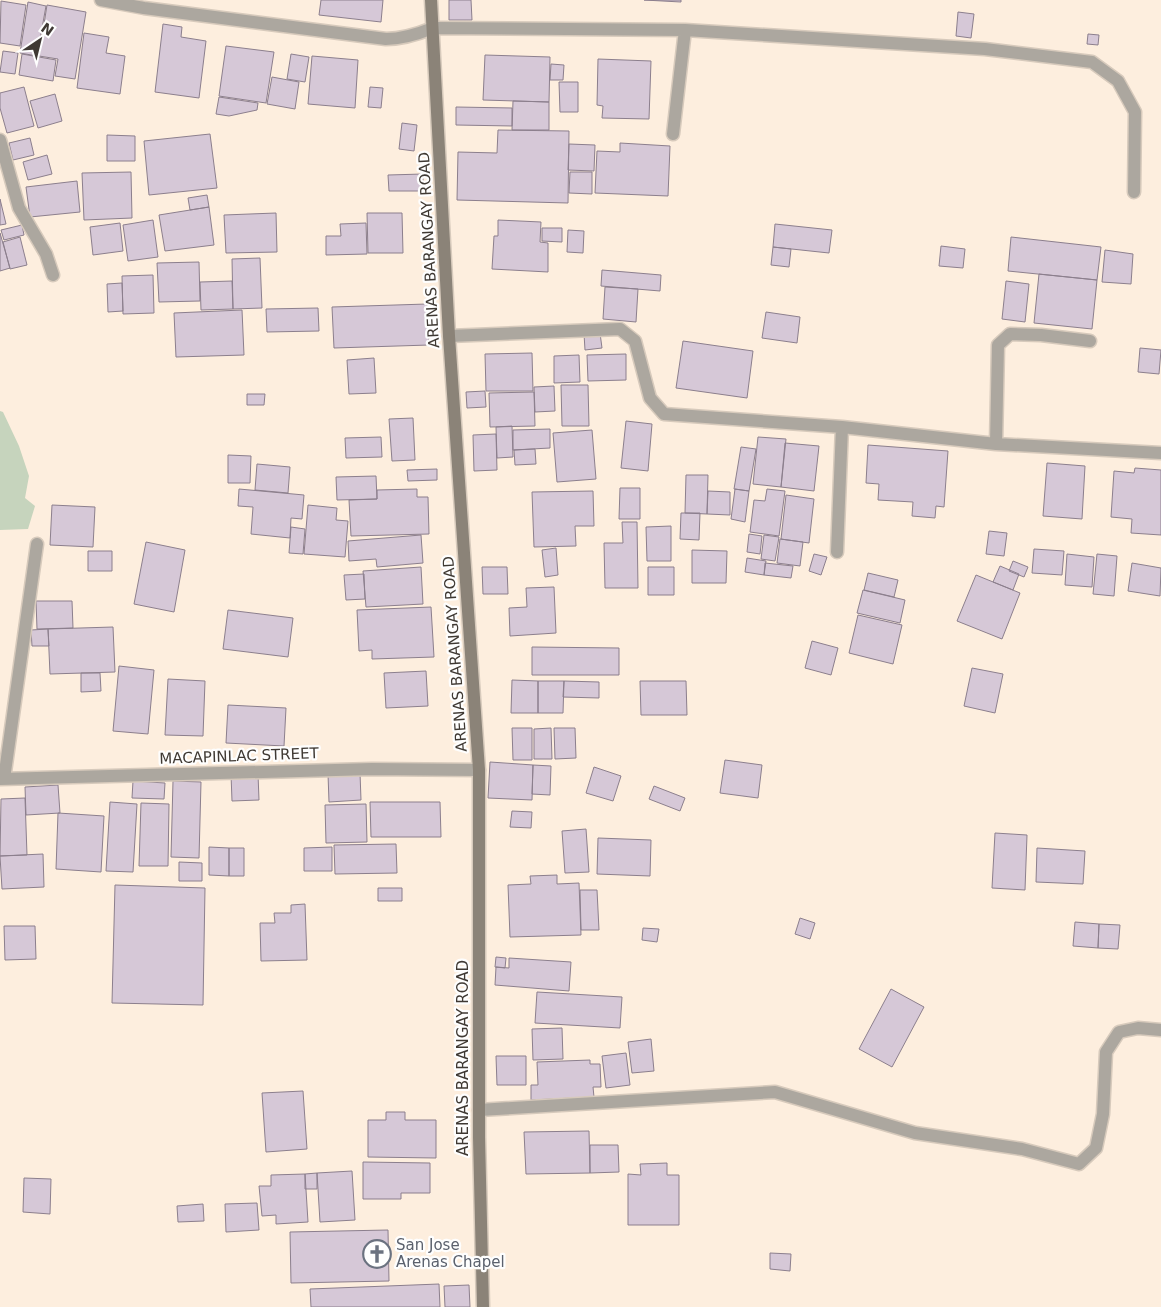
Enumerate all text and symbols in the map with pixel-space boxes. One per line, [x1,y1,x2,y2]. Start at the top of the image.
north arrow [15,15,65,65]
text: N [38,19,57,39]
street label: ARENAS BARANGAY ROAD [415,152,443,348]
street label: ARENAS BARANGAY ROAD [439,556,471,752]
street label: MACAPINLAC STREET [159,744,320,768]
street label: ARENAS BARANGAY ROAD [454,960,472,1156]
place label: San Jose Arenas Chapel [396,1236,505,1271]
church icon: San Jose Arenas Chapel [362,1239,392,1269]

